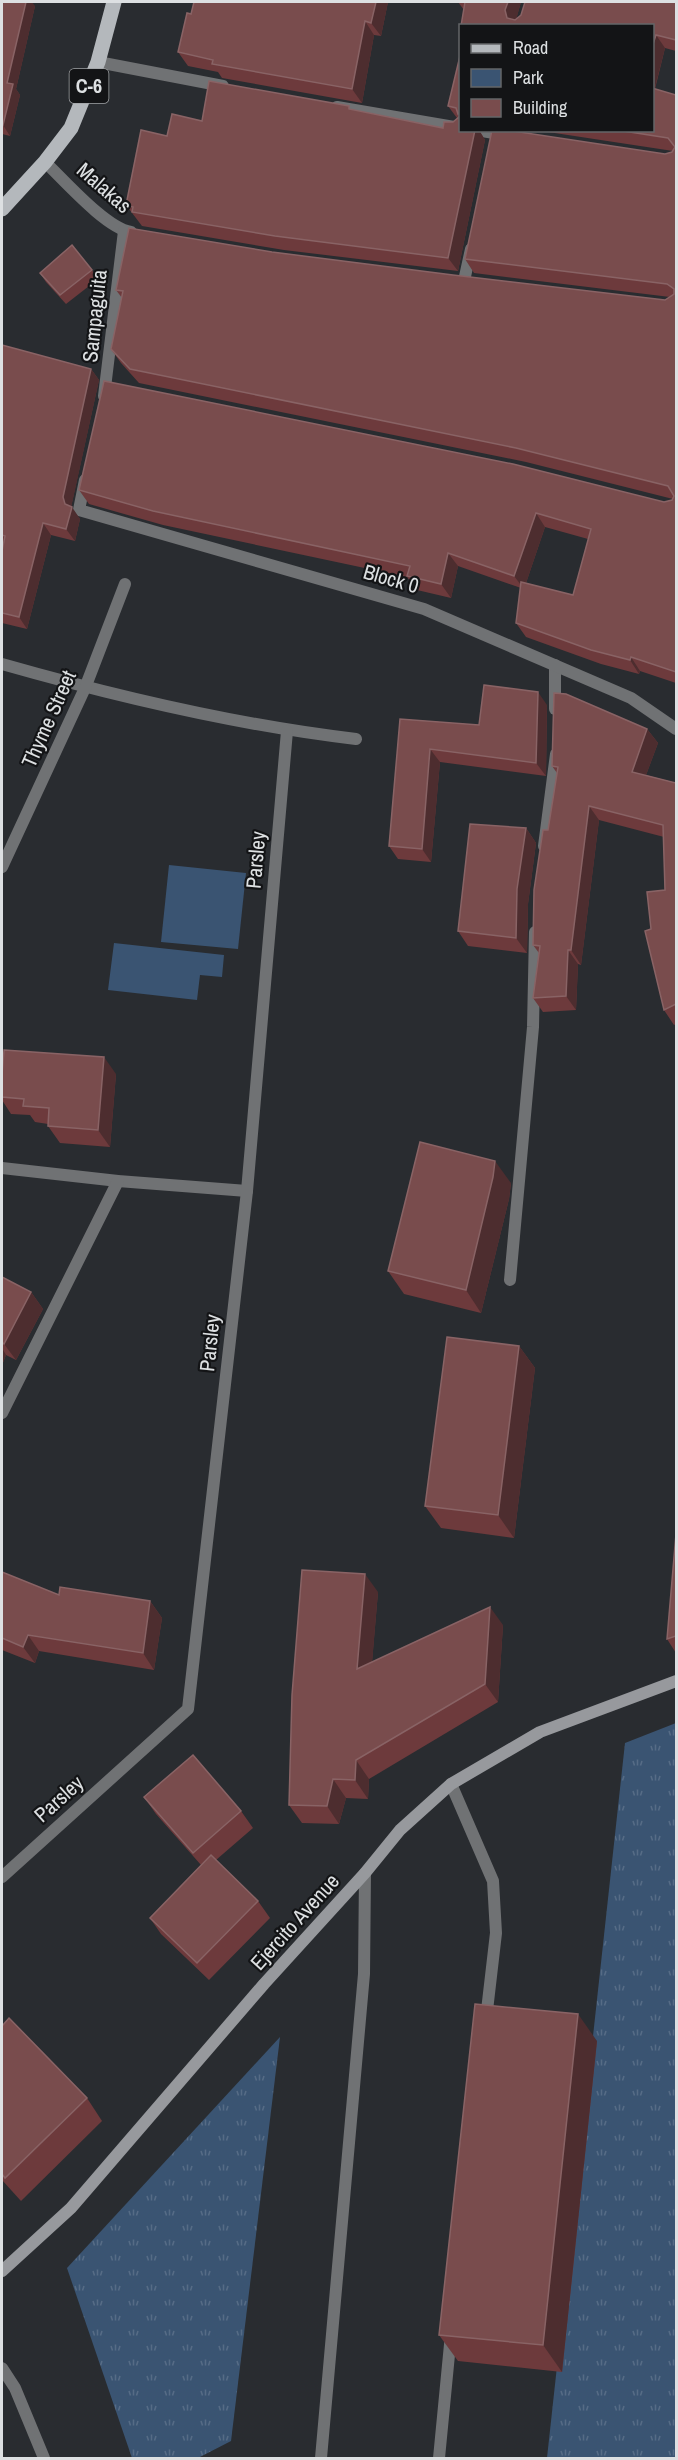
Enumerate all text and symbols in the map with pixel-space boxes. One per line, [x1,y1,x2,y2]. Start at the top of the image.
legend [459,24,654,132]
text: Road [513,35,548,60]
text: Park [513,65,544,90]
road number: C-6 [70,69,109,103]
text: Building [513,95,568,120]
street label: Malakas [71,156,138,220]
street label: Sampaguita [75,268,114,364]
street label: Block 0 [360,557,422,600]
street label: Thyme Street [14,665,83,772]
street label: Parsley [239,830,272,890]
street label: Parsley [192,1312,227,1373]
street label: Parsley [28,1768,90,1829]
street label: Ejercito Avenue [244,1867,346,1976]

